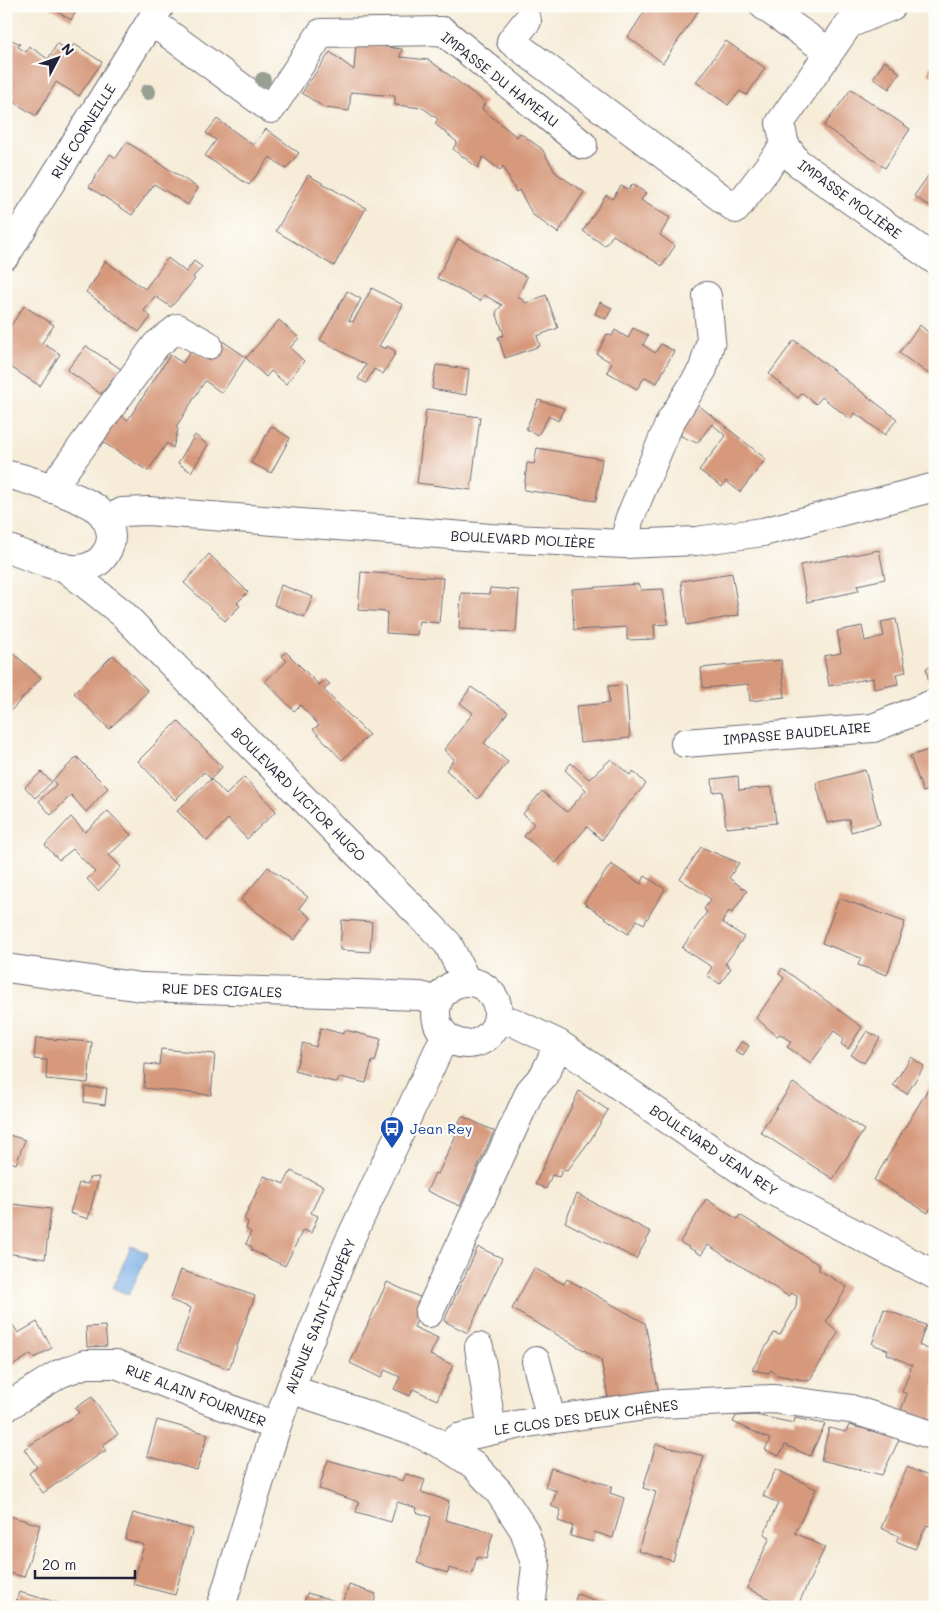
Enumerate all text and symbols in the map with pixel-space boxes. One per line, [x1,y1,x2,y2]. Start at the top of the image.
street label: IMPASSE DU HAMEAU [437,27,563,131]
north arrow [32,32,82,82]
text: N [58,39,79,59]
street label: RUE CORNEILLE [46,80,120,182]
street label: IMPASSE MOLIÈRE [794,155,906,243]
street label: BOULEVARD MOLIÈRE [450,526,596,552]
street label: IMPASSE BAUDELAIRE [722,717,872,749]
street label: BOULEVARD VICTOR HUGO [228,723,370,865]
street label: RUE DES CIGALES [162,978,283,1002]
street label: BOULEVARD JEAN REY [646,1100,782,1200]
bus stop icon: Jean Rey [379,1115,405,1149]
place label: Jean Rey [410,1119,472,1138]
street label: AVENUE SAINT-EXUPÉRY [280,1236,360,1396]
street label: RUE ALAIN FOURNIER [123,1359,269,1431]
street label: LE CLOS DES DEUX CHÊNES [493,1395,679,1439]
scale bar [35,1548,135,1580]
text: 20 m [42,1554,76,1574]

